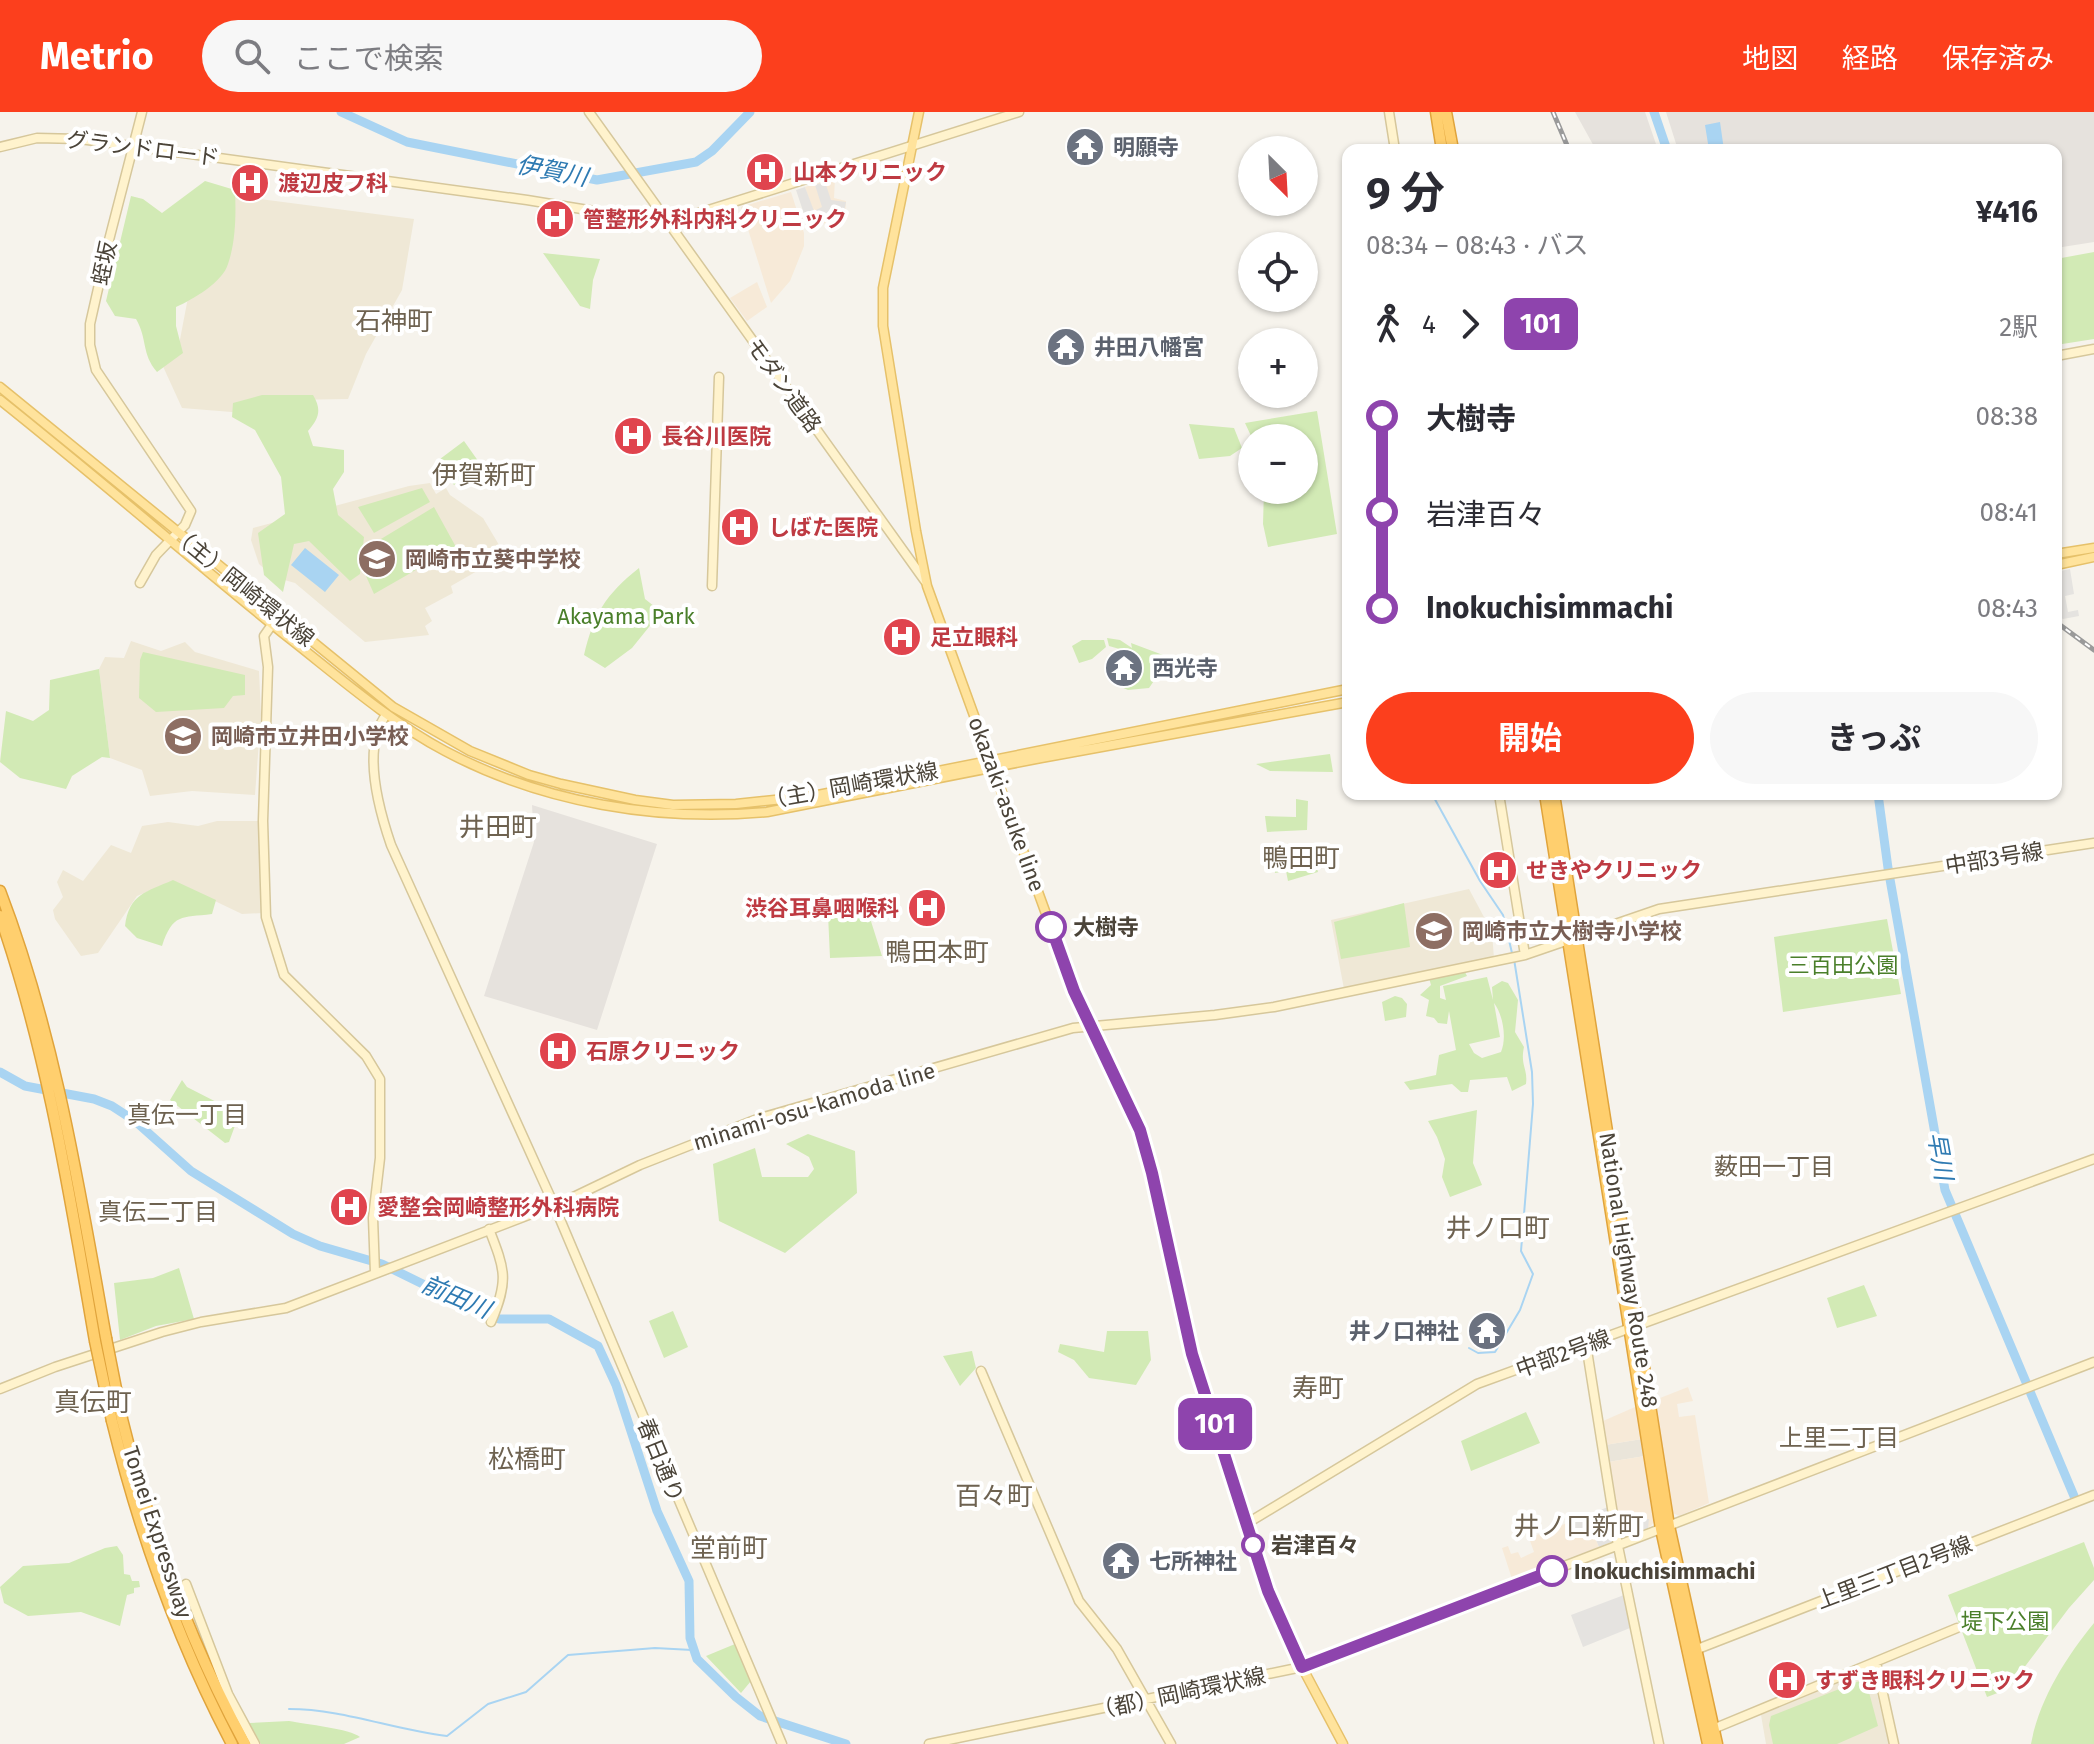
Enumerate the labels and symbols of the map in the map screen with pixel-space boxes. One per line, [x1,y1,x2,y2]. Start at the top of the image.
street label: グランドロード [65,126,221,171]
temple icon: 明願寺 [1064,126,1106,168]
place label: 明願寺 [1113,134,1179,161]
north arrow [1238,136,1318,216]
water label: 伊賀川 [514,150,593,192]
hospital icon: 山本クリニック [744,151,786,193]
place label: 山本クリニック [793,159,947,186]
hospital icon: 渡辺皮フ科 [229,162,271,204]
place label: 渡辺皮フ科 [278,170,388,197]
hospital icon: 管整形外科内科クリニック [534,198,576,240]
place label: 管整形外科内科クリニック [583,206,847,233]
street label: 蛭坂 [87,239,122,287]
district label: 石神町 [355,306,433,337]
temple icon: 井田八幡宮 [1045,326,1087,368]
street label: モダン道路 [740,333,827,438]
place label: 井田八幡宮 [1094,334,1204,361]
hospital icon: 長谷川医院 [612,415,654,457]
place label: 長谷川医院 [661,423,771,450]
district label: 伊賀新町 [432,460,536,491]
hospital icon: しばた医院 [719,506,761,548]
place label: しばた医院 [768,514,878,541]
street label: （主）岡崎環状線 [166,521,320,652]
school or university icon: 岡崎市立葵中学校 [356,538,398,580]
place label: 岡崎市立葵中学校 [405,546,581,573]
park label: Akayama Park [557,603,696,630]
hospital icon: 足立眼科 [881,616,923,658]
place label: 足立眼科 [930,624,1018,651]
temple icon: 西光寺 [1103,647,1145,689]
place label: 西光寺 [1152,655,1218,682]
street label: okazaki-asuke line [962,713,1051,895]
school or university icon: 岡崎市立井田小学校 [162,715,204,757]
place label: 岡崎市立井田小学校 [211,723,409,750]
street label: （主）岡崎環状線 [762,757,940,814]
district label: 井田町 [459,812,537,843]
street label: 中部3号線 [1943,837,2045,880]
district label: 鴨田町 [1262,843,1340,874]
hospital icon: せきやクリニック [1477,849,1519,891]
place label: せきやクリニック [1526,857,1702,884]
hospital icon: 渋谷耳鼻咽喉科 [906,887,948,929]
place label: 渋谷耳鼻咽喉科 [745,895,899,922]
school or university icon: 岡崎市立大樹寺小学校 [1413,910,1455,952]
marker: 大樹寺 [1036,912,1066,942]
place label: 大樹寺 [1073,914,1139,941]
place label: 岡崎市立大樹寺小学校 [1462,918,1682,945]
district label: 鴨田本町 [885,937,989,968]
park label: 三百田公園 [1788,952,1898,979]
hospital icon: 石原クリニック [537,1030,579,1072]
place label: 石原クリニック [586,1038,740,1065]
street label: minami-osu-kamoda line [690,1057,938,1156]
district label: 真伝一丁目 [127,1101,247,1129]
street label: National Highway Route 248 [1593,1130,1664,1410]
water label: 早川 [1922,1130,1958,1185]
district label: 薮田一丁目 [1714,1153,1834,1181]
hospital icon: 愛整会岡崎整形外科病院 [328,1186,370,1228]
place label: 愛整会岡崎整形外科病院 [377,1194,619,1221]
district label: 真伝二丁目 [98,1198,218,1226]
district label: 井ノ口町 [1446,1213,1550,1244]
water label: 前田川 [417,1270,497,1325]
temple icon: 井ノ口神社 [1466,1310,1508,1352]
place label: 井ノ口神社 [1349,1318,1459,1345]
street label: 中部2号線 [1512,1324,1614,1383]
district label: 寿町 [1292,1373,1344,1404]
district label: 真伝町 [54,1387,132,1418]
line badge: 101 [1169,1398,1261,1450]
street label: 春日通り [632,1414,690,1506]
district label: 上里二丁目 [1779,1424,1899,1452]
street label: Tomei Expressway [117,1443,198,1622]
district label: 松橋町 [488,1444,566,1475]
district label: 百々町 [955,1481,1033,1512]
district label: 井ノ口新町 [1514,1511,1644,1542]
street label: 上里三丁目2号線 [1812,1530,1976,1615]
place label: 岩津百々 [1271,1532,1359,1559]
district label: 堂前町 [690,1533,768,1564]
marker: 岩津百々 [1242,1534,1264,1556]
temple icon: 七所神社 [1100,1540,1142,1582]
place label: 七所神社 [1149,1548,1237,1575]
marker: Inokuchisimmachi [1537,1556,1567,1586]
place label: Inokuchisimmachi [1574,1558,1755,1585]
park label: 堤下公園 [1961,1608,2049,1635]
hospital icon: すずき眼科クリニック [1766,1659,1808,1701]
street label: （都）岡崎環状線 [1090,1662,1268,1725]
place label: すずき眼科クリニック [1815,1667,2035,1694]

